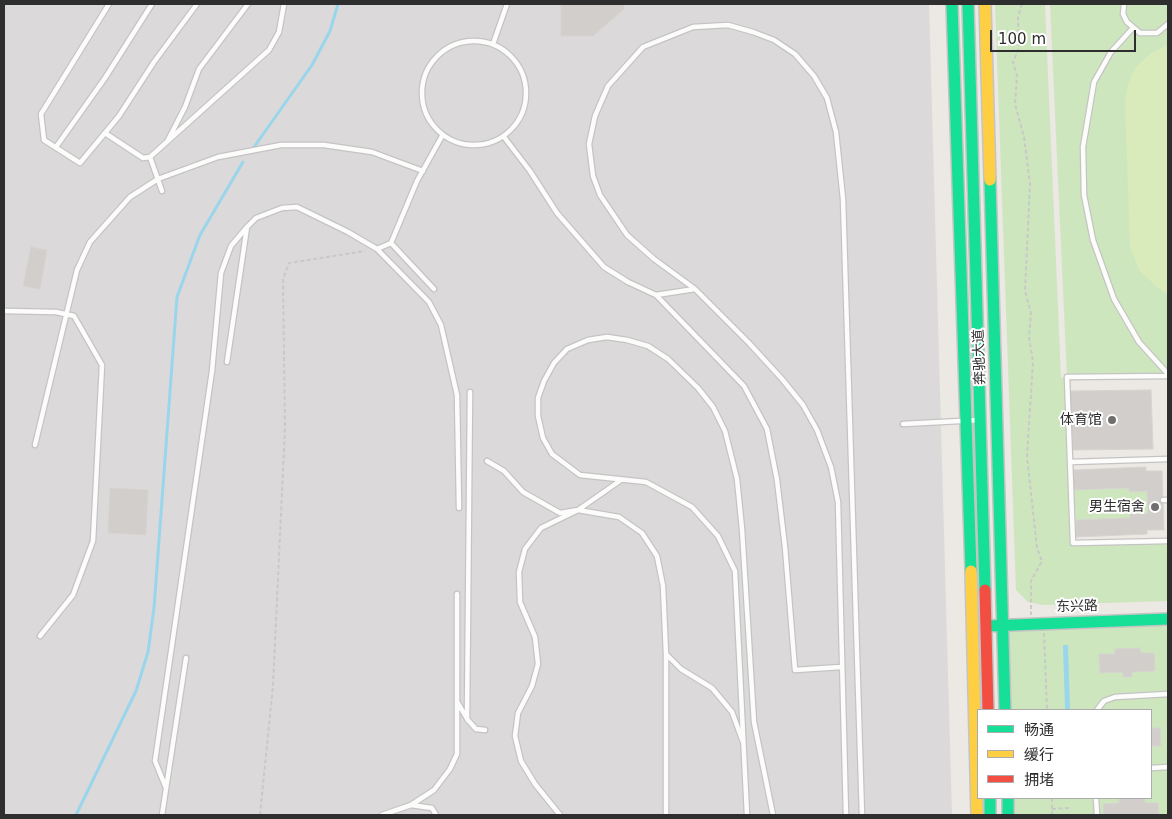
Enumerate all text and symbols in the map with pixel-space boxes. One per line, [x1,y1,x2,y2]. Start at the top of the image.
scale bar [992,20,1138,52]
text: 100 m [998,30,1046,48]
street label: 奔驰大道 [971,329,989,385]
place label: 体育馆 [1060,412,1102,428]
marker: 体育馆 [1106,414,1118,426]
place label: 男生宿舍 [1089,499,1145,515]
marker: 男生宿舍 [1149,501,1161,513]
street label: 东兴路 [1056,598,1098,616]
legend [977,709,1152,799]
text: 畅通 [1024,721,1054,739]
text: 缓行 [1024,746,1054,764]
text: 拥堵 [1024,771,1054,789]

